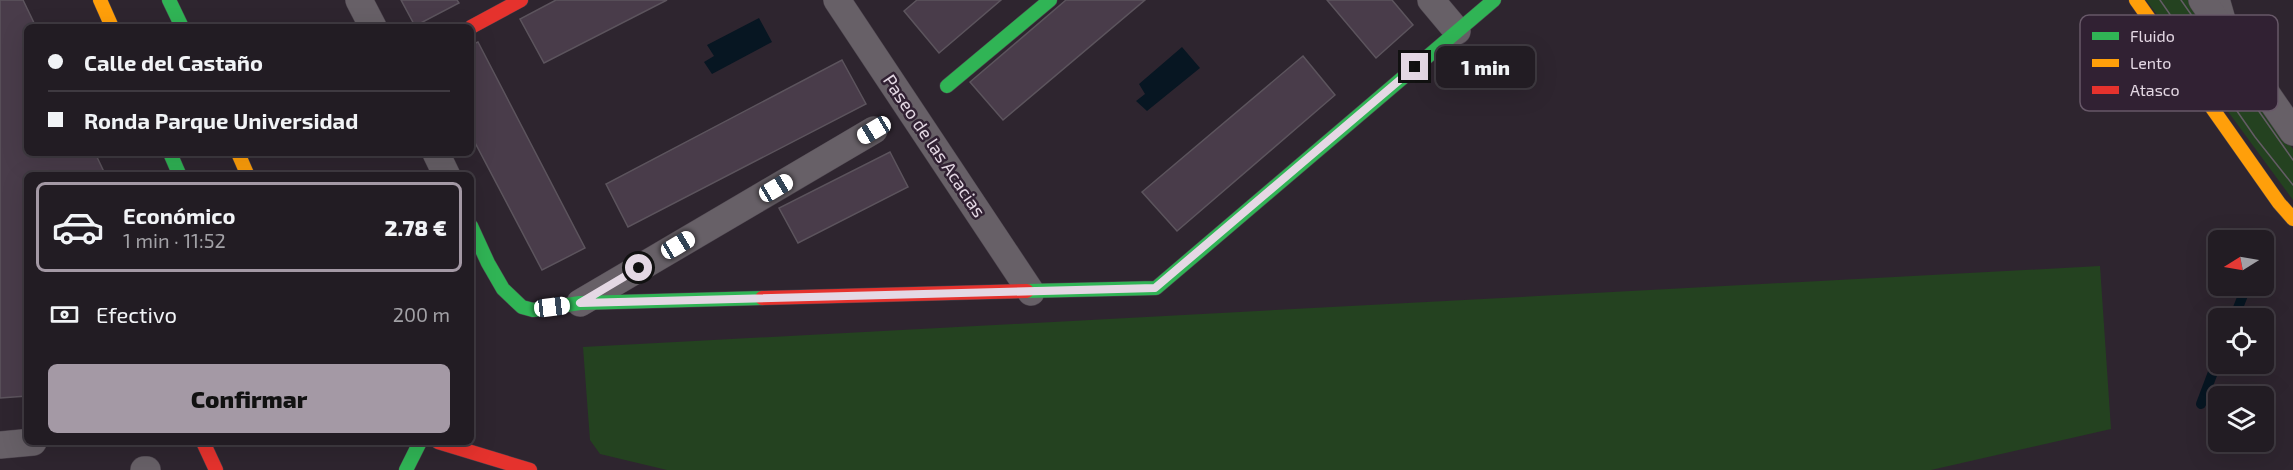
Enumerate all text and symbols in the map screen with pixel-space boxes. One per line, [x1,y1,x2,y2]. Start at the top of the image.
legend [2080,15,2278,111]
text: Fluido [2130,26,2175,45]
callout: 1 min [1436,46,1535,88]
text: Calle del Castaño [84,49,263,75]
route end [1401,53,1428,80]
text: Lento [2130,53,2171,72]
text: 1 min [1461,55,1510,79]
street label: Paseo de las Acacias [879,70,991,221]
text: Atasco [2130,80,2180,99]
text: Ronda Parque Universidad [84,107,358,133]
car [854,113,894,147]
car [756,171,796,205]
icon: car [51,200,105,254]
text: Económico [123,202,235,228]
text: 2.78 € [385,214,447,240]
text: 1 min · 11:52 [123,228,226,252]
car [658,228,698,262]
north arrow [2208,230,2274,296]
map controls [2208,230,2274,452]
route start [625,254,652,281]
car [533,296,571,318]
icon: cash [48,298,81,331]
text: Efectivo [96,301,177,327]
text: 200 m [393,302,450,326]
button: locate [2208,308,2274,374]
button: Confirmar [48,364,450,433]
button: layers [2208,386,2274,452]

